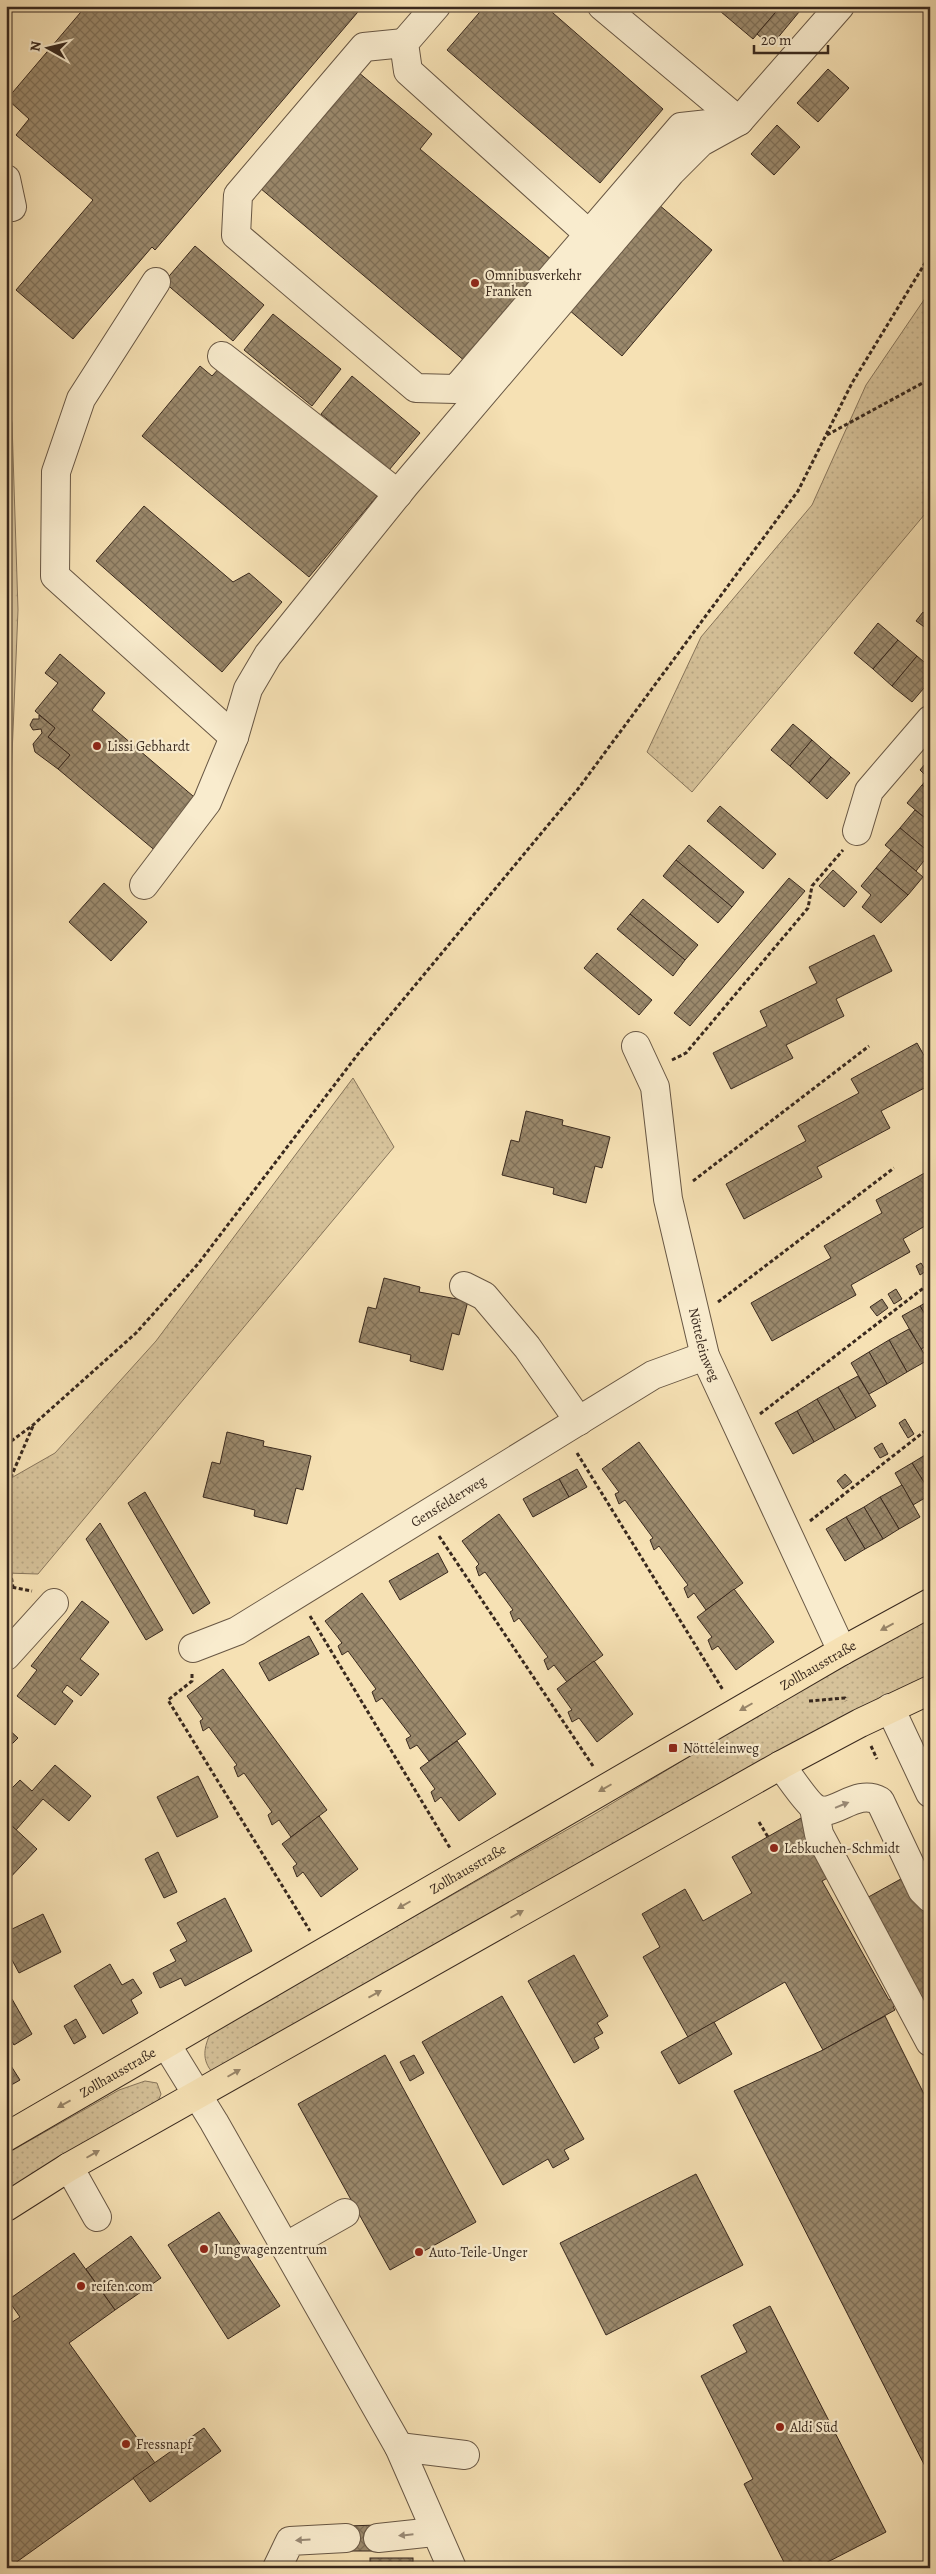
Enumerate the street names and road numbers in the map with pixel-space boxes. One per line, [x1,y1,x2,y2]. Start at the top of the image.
street label: Nötteleinweg [684,1306,725,1384]
street label: Gensfelderweg [407,1471,489,1531]
street label: Zollhausstraße [776,1636,859,1695]
street label: Zollhausstraße [426,1839,509,1898]
street label: Zollhausstraße [76,2043,159,2102]

